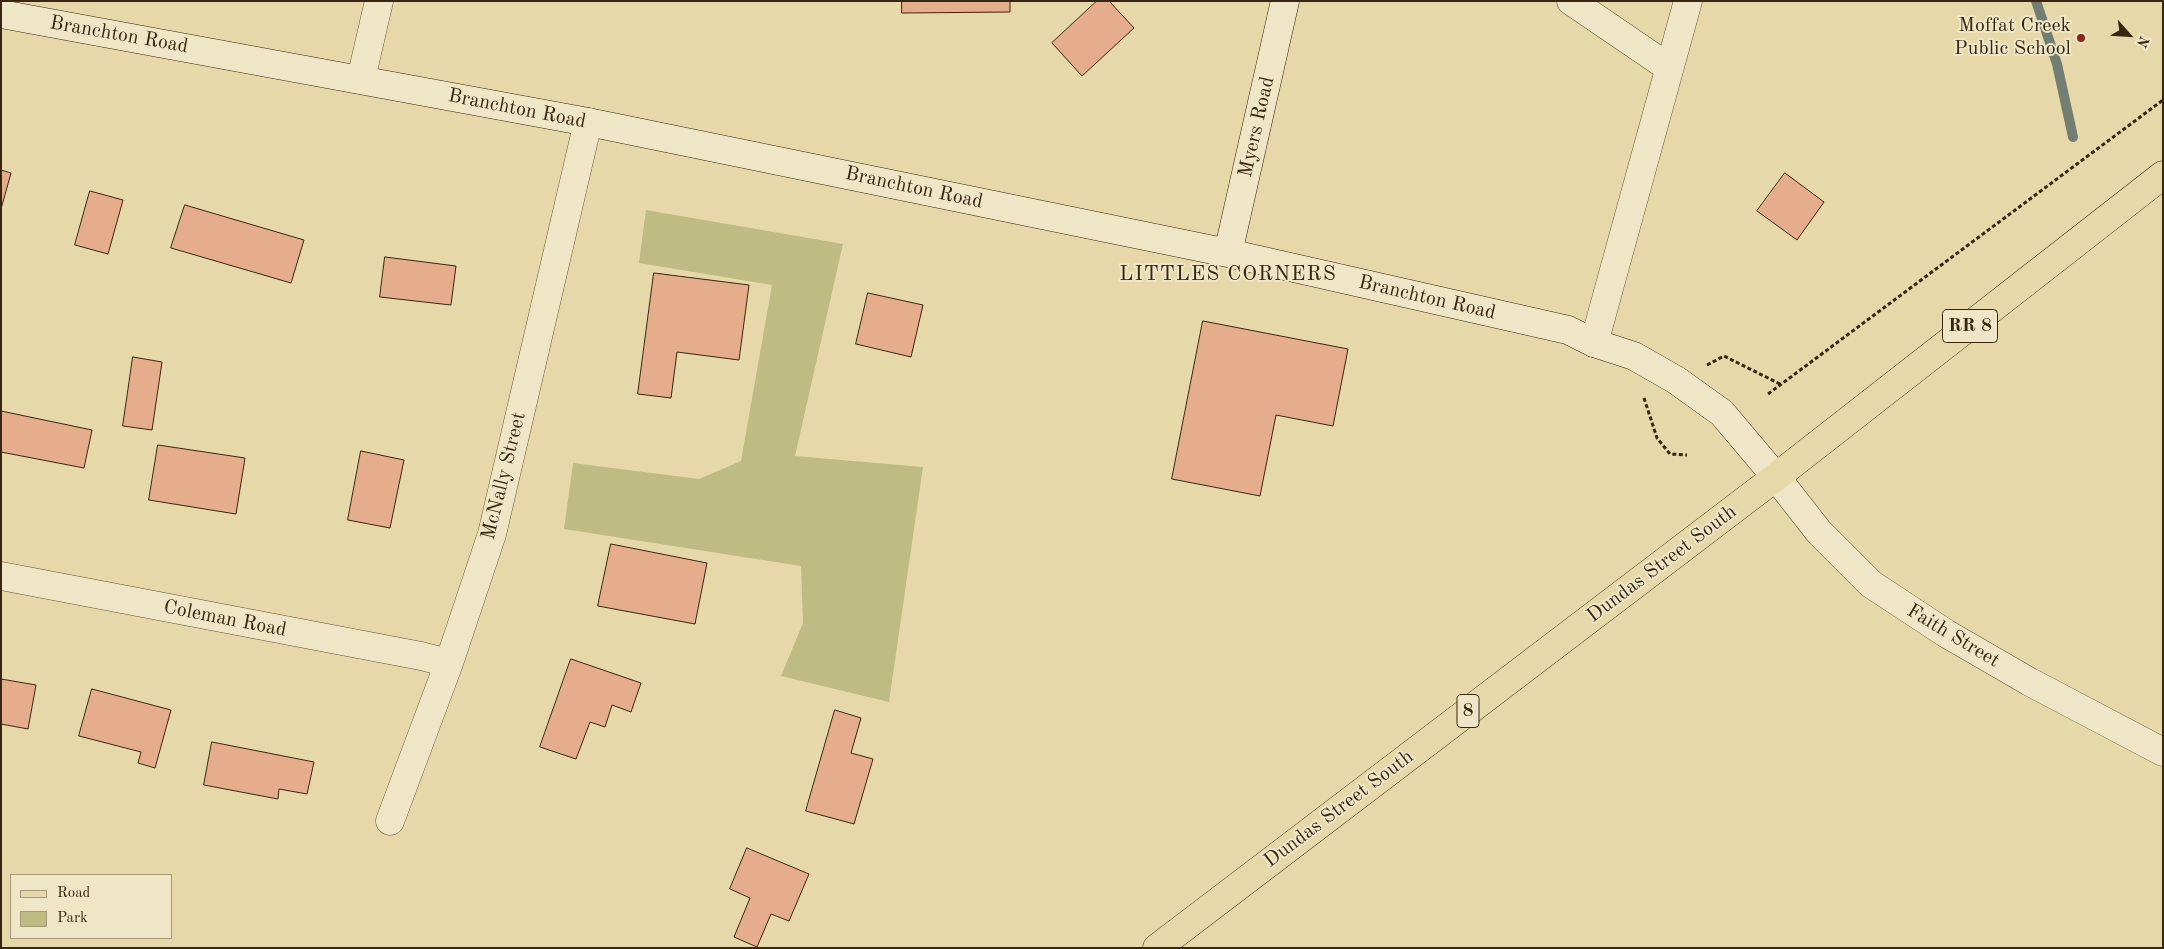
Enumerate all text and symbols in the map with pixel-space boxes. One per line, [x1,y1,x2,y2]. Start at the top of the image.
north arrow [2104,10,2154,60]
street label: Branchton Road [48,11,190,59]
place label: Moffat Creek Public School [1954,14,2071,61]
marker: Moffat Creek Public School [2075,32,2087,44]
text: N [2134,34,2151,49]
street label: Myers Road [1234,74,1280,180]
street label: Branchton Road [446,84,588,134]
street label: Branchton Road [843,162,985,214]
district label: LITTLES CORNERS [1117,261,1339,287]
street label: Branchton Road [1356,271,1498,325]
road number: RR 8 [1942,310,1998,342]
street label: McNally Street [477,410,531,542]
street label: Dundas Street South [1582,500,1742,628]
street label: Coleman Road [162,595,288,643]
street label: Faith Street [1902,599,2004,673]
road number: 8 [1457,694,1479,728]
street label: Dundas Street South [1259,745,1419,873]
legend [10,874,172,939]
text: Road [57,886,90,901]
text: Park [57,911,88,926]

